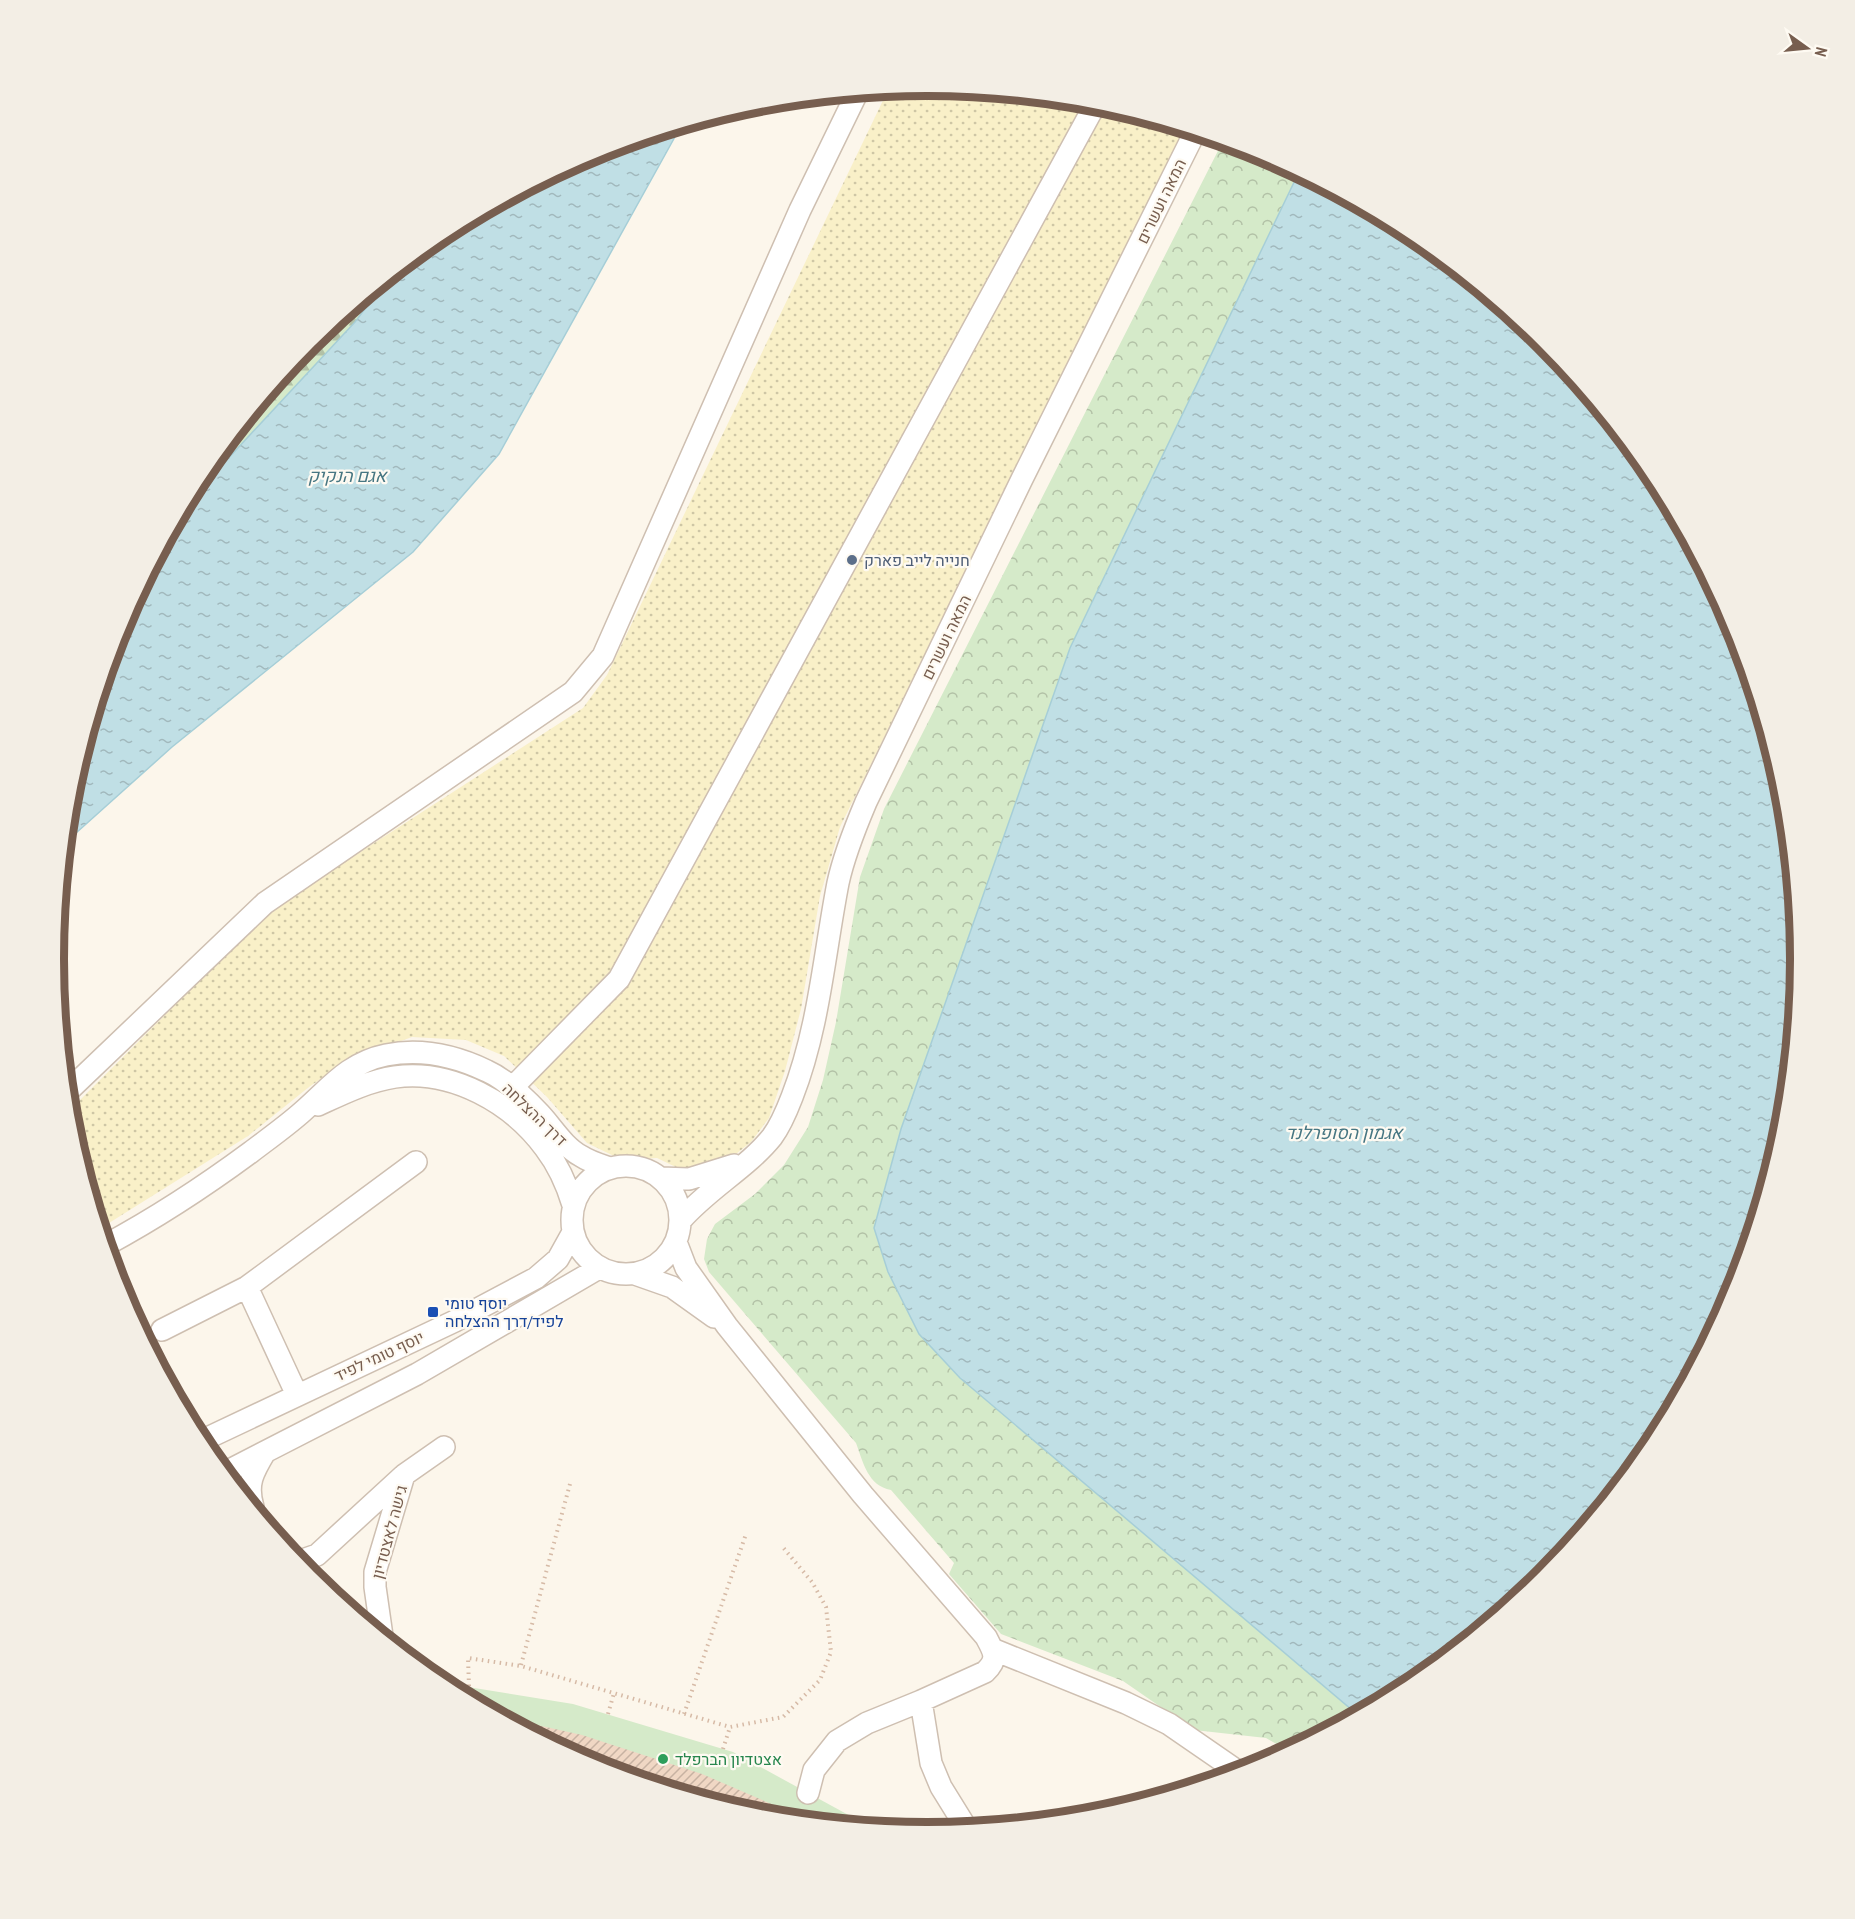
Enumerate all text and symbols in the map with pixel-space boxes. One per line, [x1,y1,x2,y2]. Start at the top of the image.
north arrow [1777,18,1837,78]
text: N [1811,45,1832,59]
street label: המאה ועשרים [1132,155,1190,247]
water label: אגם הנקיק [308,464,389,487]
place label: חנייה לייב פארק [864,550,970,570]
marker: חנייה לייב פארק [845,553,859,567]
street label: המאה ועשרים [917,591,975,683]
street label: דרך ההצלחה [498,1078,572,1150]
water label: אגמון הסופרלנד [1286,1121,1405,1144]
place label: יוסף טומי לפיד/דרך ההצלחה [445,1293,564,1331]
marker: יוסף טומי לפיד/דרך ההצלחה [426,1305,440,1319]
street label: יוסף טומי לפיד [331,1326,427,1386]
street label: גישה לאצטדיון [367,1483,411,1581]
place label: אצטדיון הברפלד [675,1749,782,1769]
marker: אצטדיון הברפלד [656,1752,670,1766]

